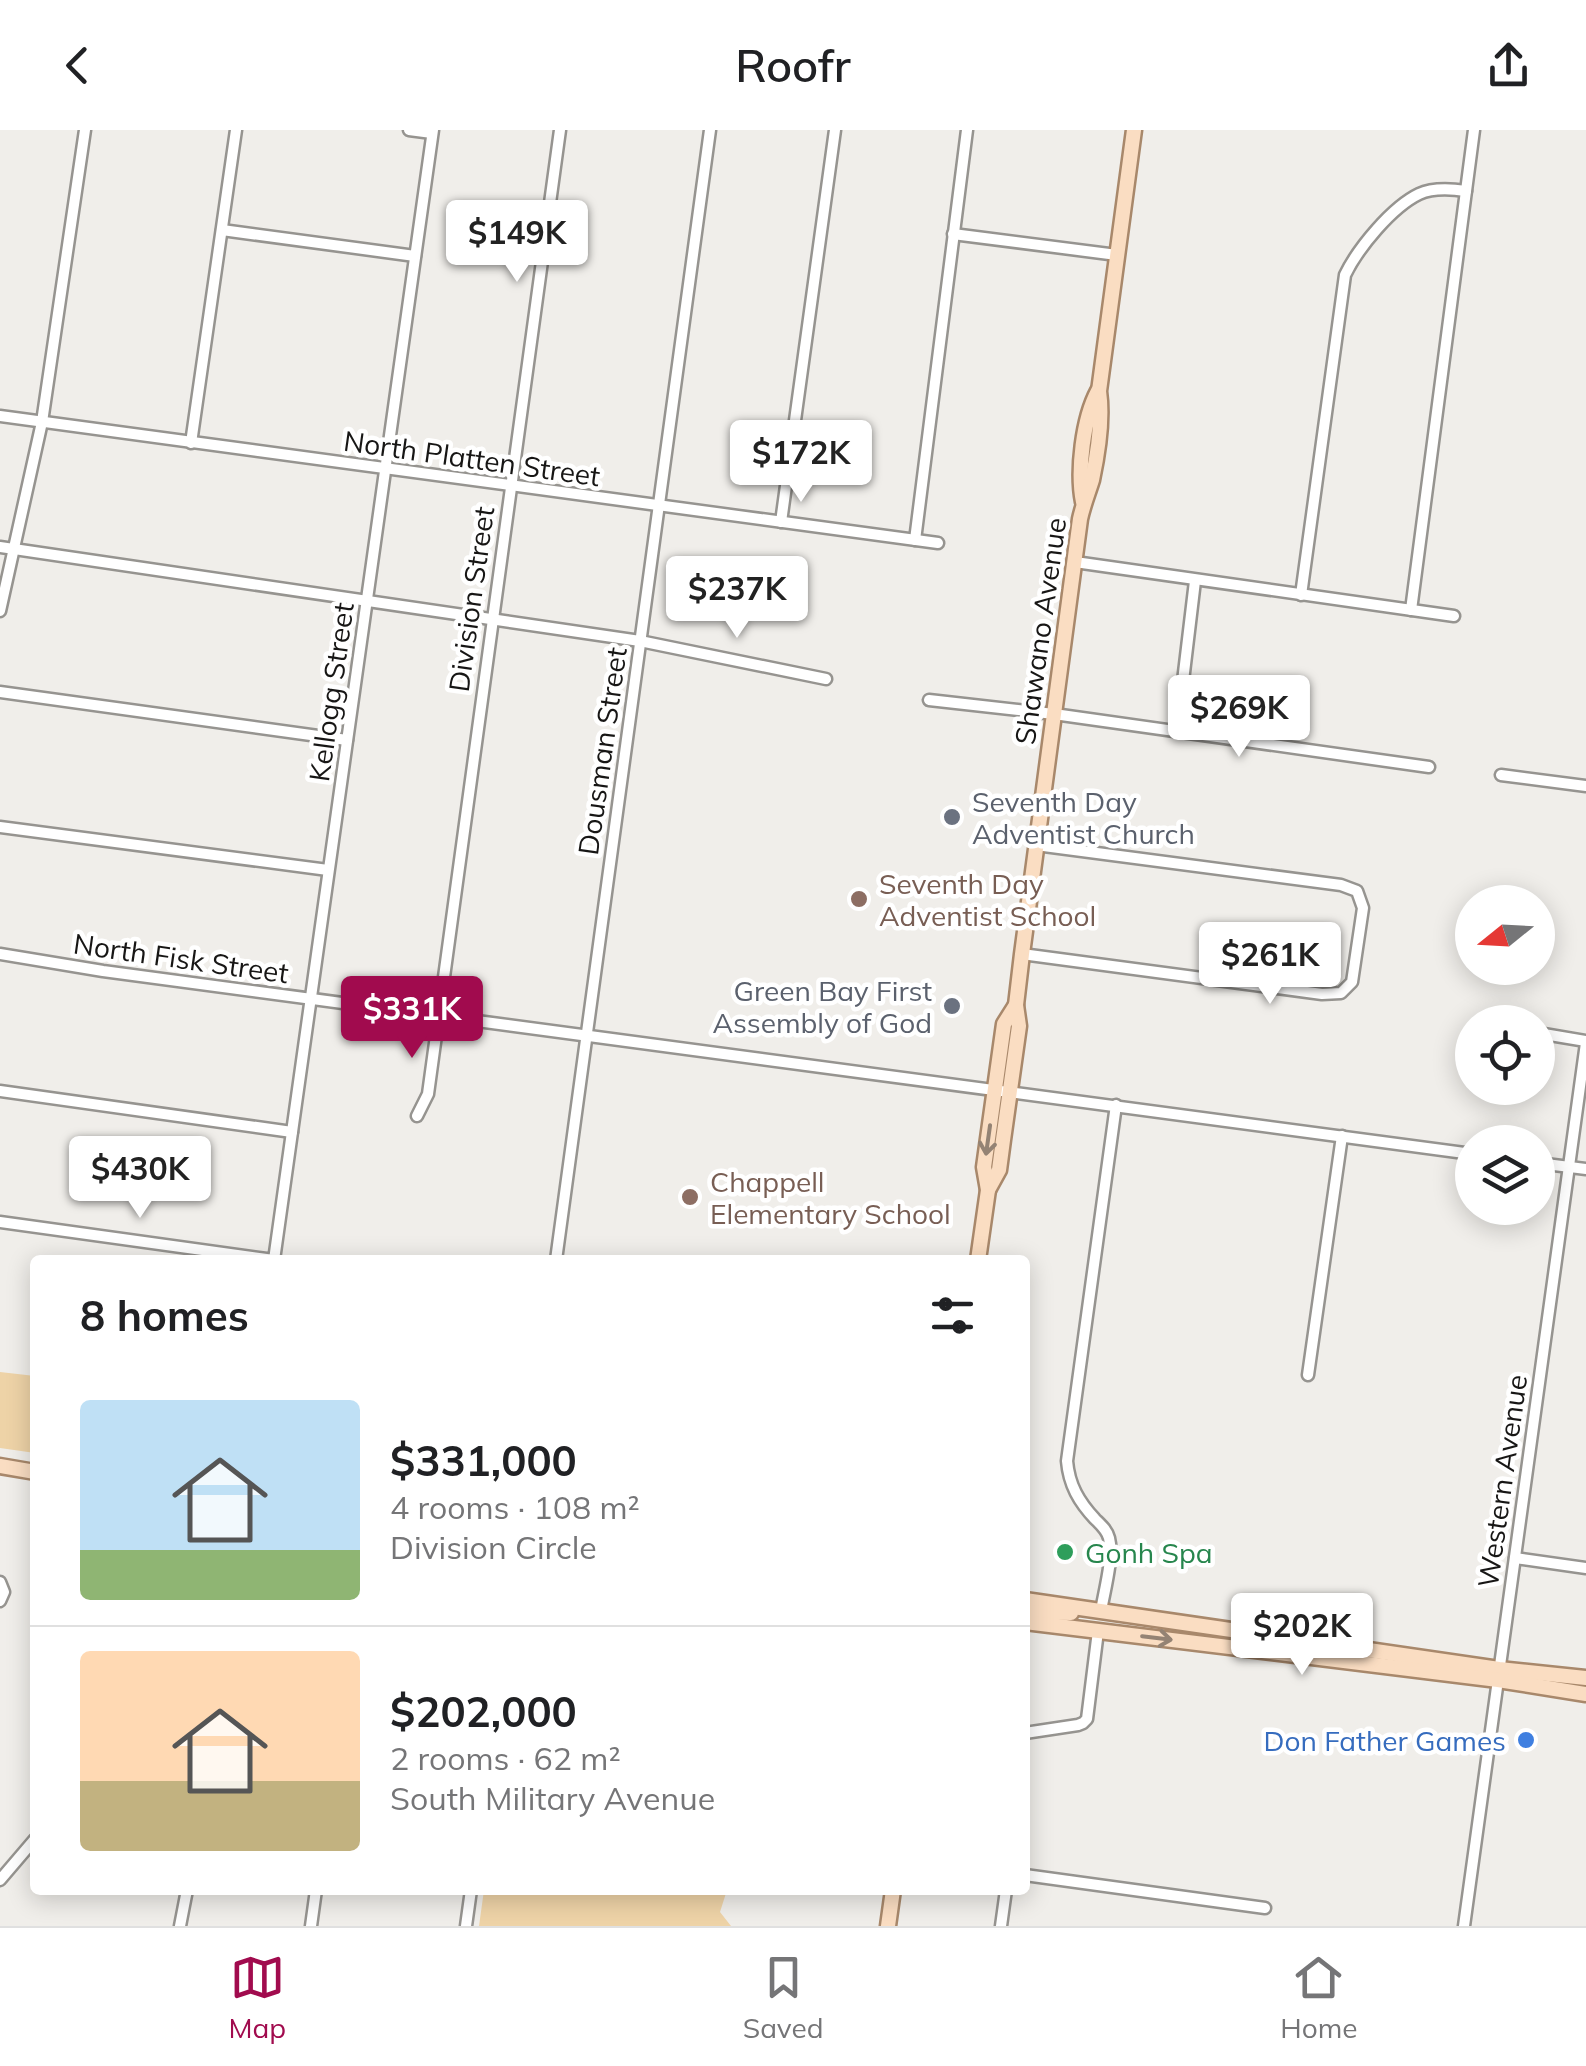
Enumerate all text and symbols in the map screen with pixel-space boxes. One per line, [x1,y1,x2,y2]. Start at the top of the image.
text: Roofr [735,37,851,93]
icon: back [50,38,105,93]
icon: share [1481,38,1536,93]
pin: $149K [447,200,587,285]
text: $149K [468,212,566,252]
pin: $172K [731,420,871,505]
street label: North Platten Street [342,423,603,493]
text: $172K [752,432,850,472]
street label: Division Street [441,504,501,694]
street label: Shawano Avenue [1007,515,1073,747]
pin: $237K [667,556,807,641]
text: $237K [688,568,786,608]
street label: Kellogg Street [301,600,361,784]
street label: Dousman Street [570,645,634,857]
pin: $269K [1169,675,1309,760]
text: $269K [1190,687,1288,727]
place label: Seventh Day Adventist Church [972,784,1195,851]
marker: Seventh Day Adventist Church [941,806,963,828]
place label: Seventh Day Adventist School [879,866,1096,933]
north arrow [1455,885,1555,985]
map controls [1455,885,1555,1225]
marker: Seventh Day Adventist School [848,888,870,910]
pin: $261K [1200,922,1340,1007]
street label: North Fisk Street [71,926,291,990]
text: $261K [1221,934,1319,974]
place label: Green Bay First Assembly of God [712,973,932,1040]
pin: $331K [342,976,482,1061]
text: $331K [363,988,461,1028]
marker: Green Bay First Assembly of God [941,995,963,1017]
button: locate [1455,1005,1555,1105]
one-way arrow [978,1123,996,1155]
button: layers [1455,1125,1555,1225]
pin: $430K [70,1136,210,1221]
text: $430K [91,1148,189,1188]
place label: Chappell Elementary School [710,1164,951,1231]
marker: Chappell Elementary School [679,1186,701,1208]
icon: filters [925,1288,980,1343]
text: 8 homes [80,1289,249,1342]
street label: Western Avenue [1470,1372,1534,1590]
text: $331,000 [390,1434,577,1487]
icon: home [160,1440,280,1560]
text: 4 rooms · 108 m² [390,1487,640,1527]
text: Division Circle [390,1527,597,1567]
place label: Gonh Spa [1085,1535,1213,1570]
marker: Gonh Spa [1054,1541,1076,1563]
pin: $202K [1232,1593,1372,1678]
text: $202K [1253,1605,1351,1645]
one-way arrow [1140,1629,1172,1648]
text: $202,000 [390,1685,577,1738]
icon: home [160,1691,280,1811]
place label: Don Father Games [1264,1723,1506,1758]
marker: Don Father Games [1515,1729,1537,1751]
text: 2 rooms · 62 m² [390,1738,621,1778]
text: South Military Avenue [390,1778,715,1818]
tab: Map [228,1950,286,2045]
tab: Saved [743,1950,824,2045]
tab: Home [1280,1950,1358,2045]

